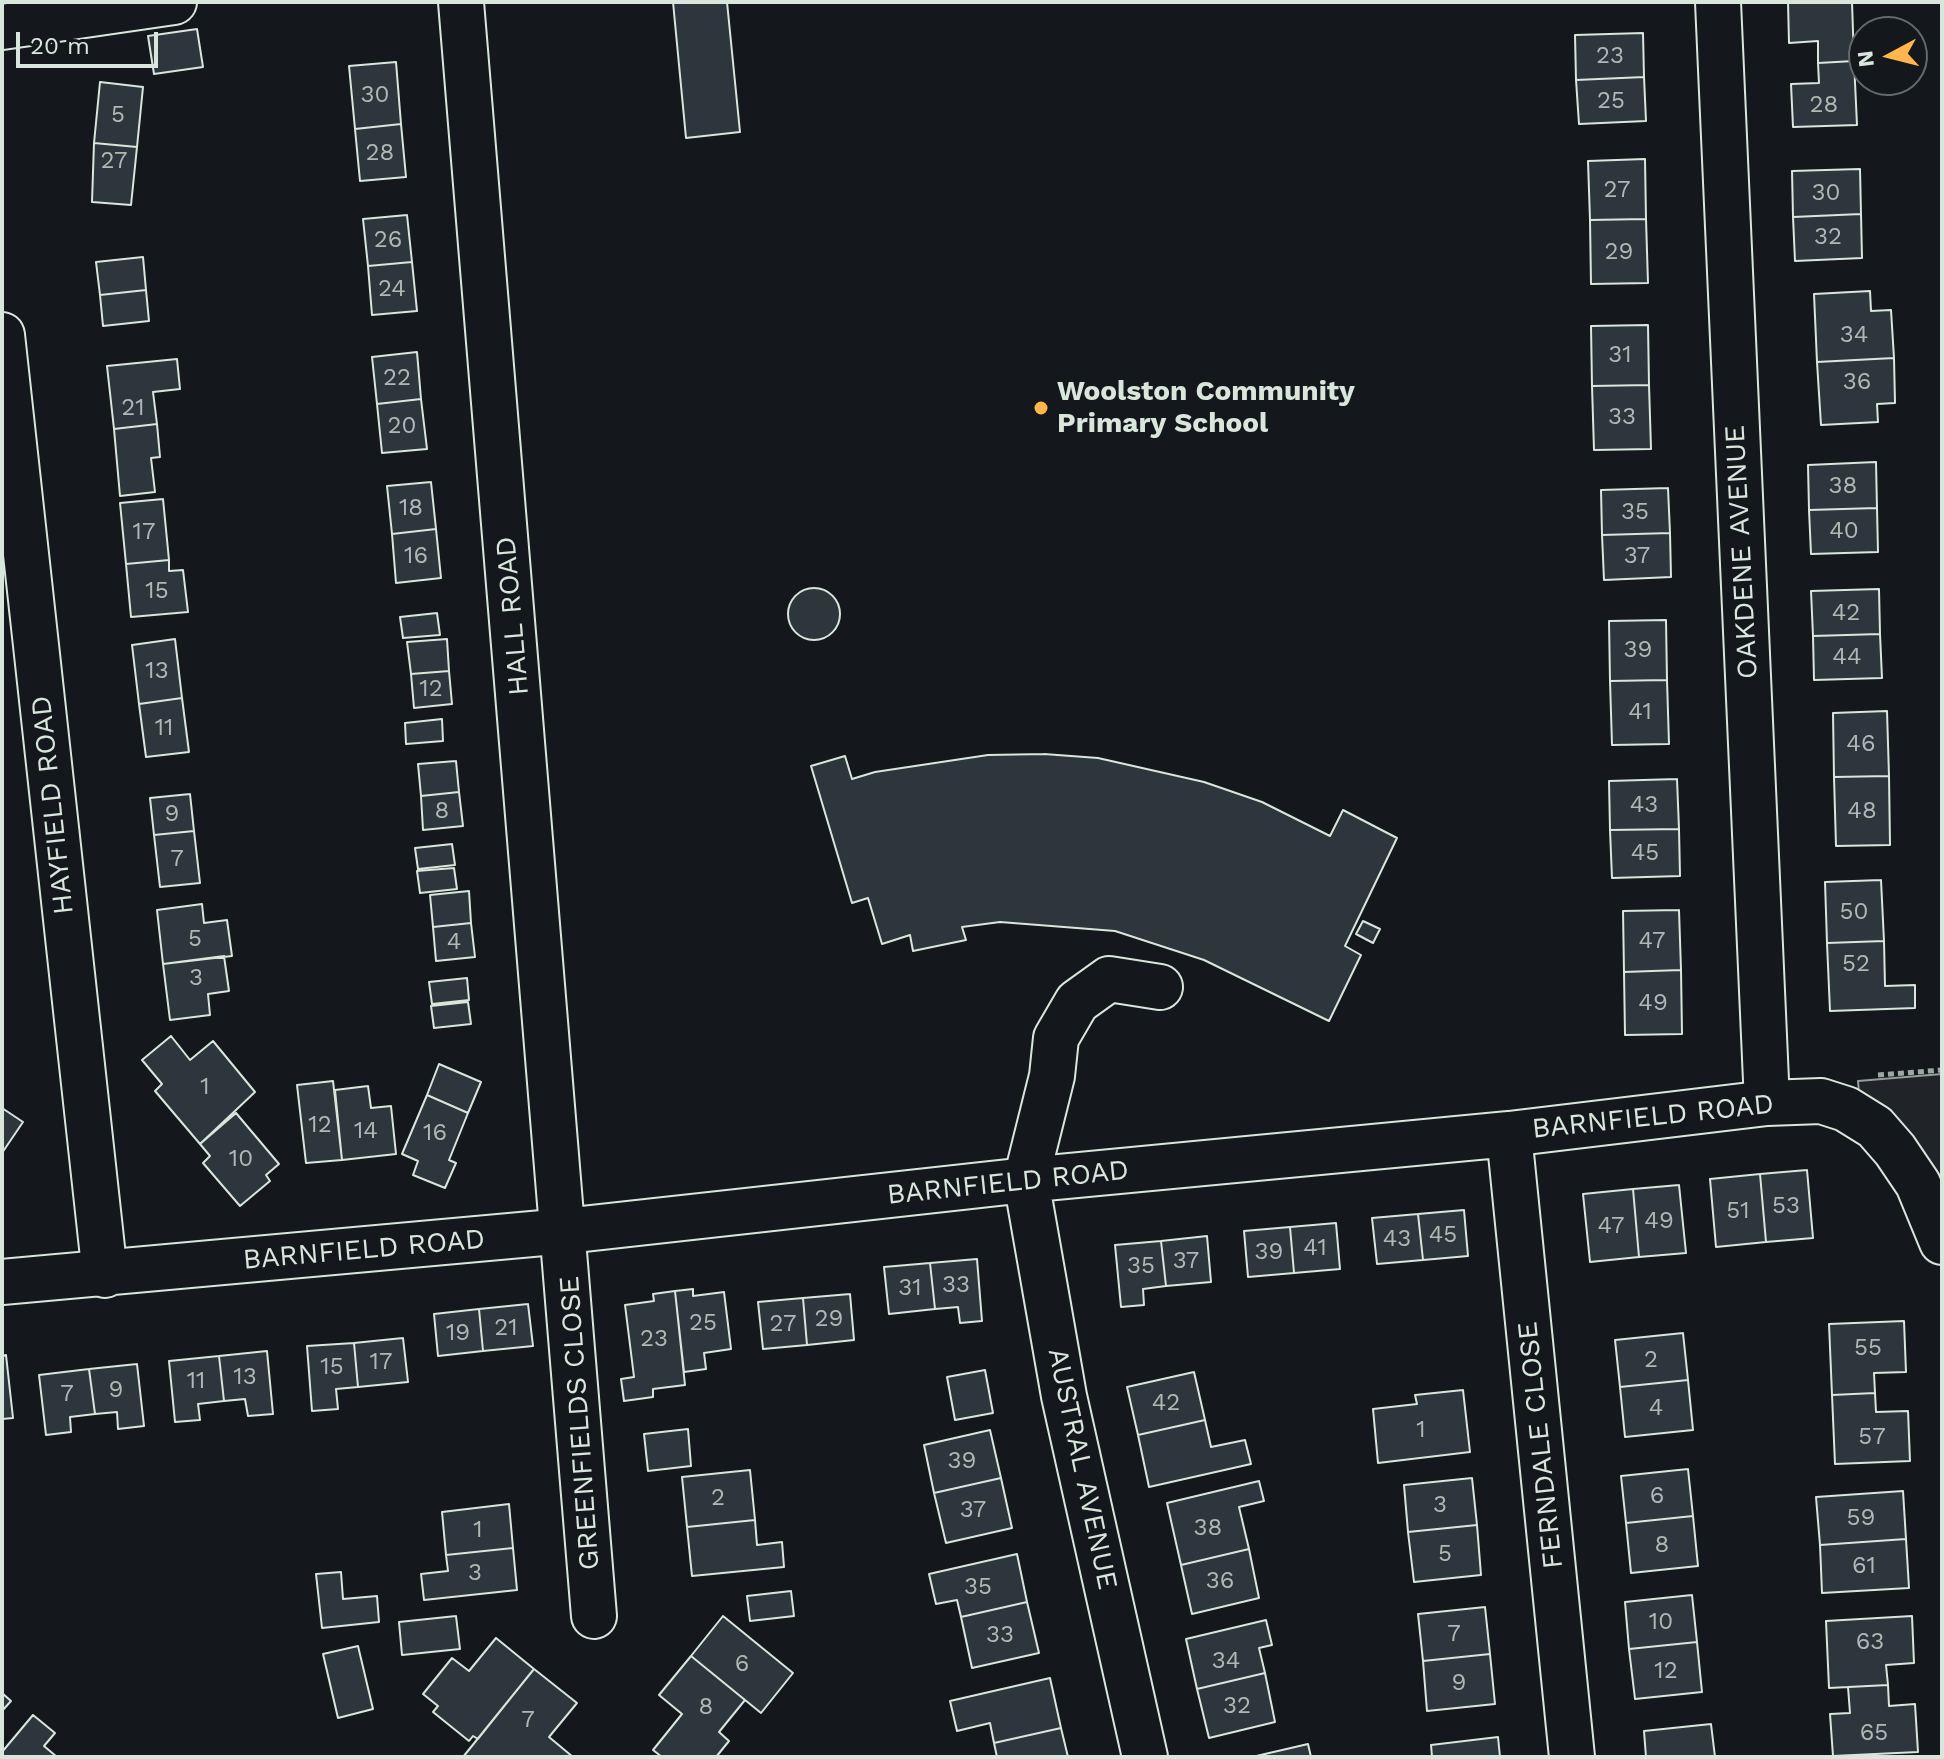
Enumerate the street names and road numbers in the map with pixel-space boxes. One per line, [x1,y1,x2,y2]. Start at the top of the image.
street label: OAKDENE AVENUE [1719,424,1765,680]
street label: HALL ROAD [489,535,537,697]
street label: HAYFIELD ROAD [25,694,81,916]
street label: BARNFIELD ROAD [1531,1088,1775,1146]
street label: BARNFIELD ROAD [886,1154,1130,1212]
street label: BARNFIELD ROAD [242,1223,486,1277]
street label: GREENFIELDS CLOSE [553,1275,607,1571]
street label: FERNDALE CLOSE [1511,1320,1571,1570]
street label: AUSTRAL AVENUE [1040,1345,1124,1593]

